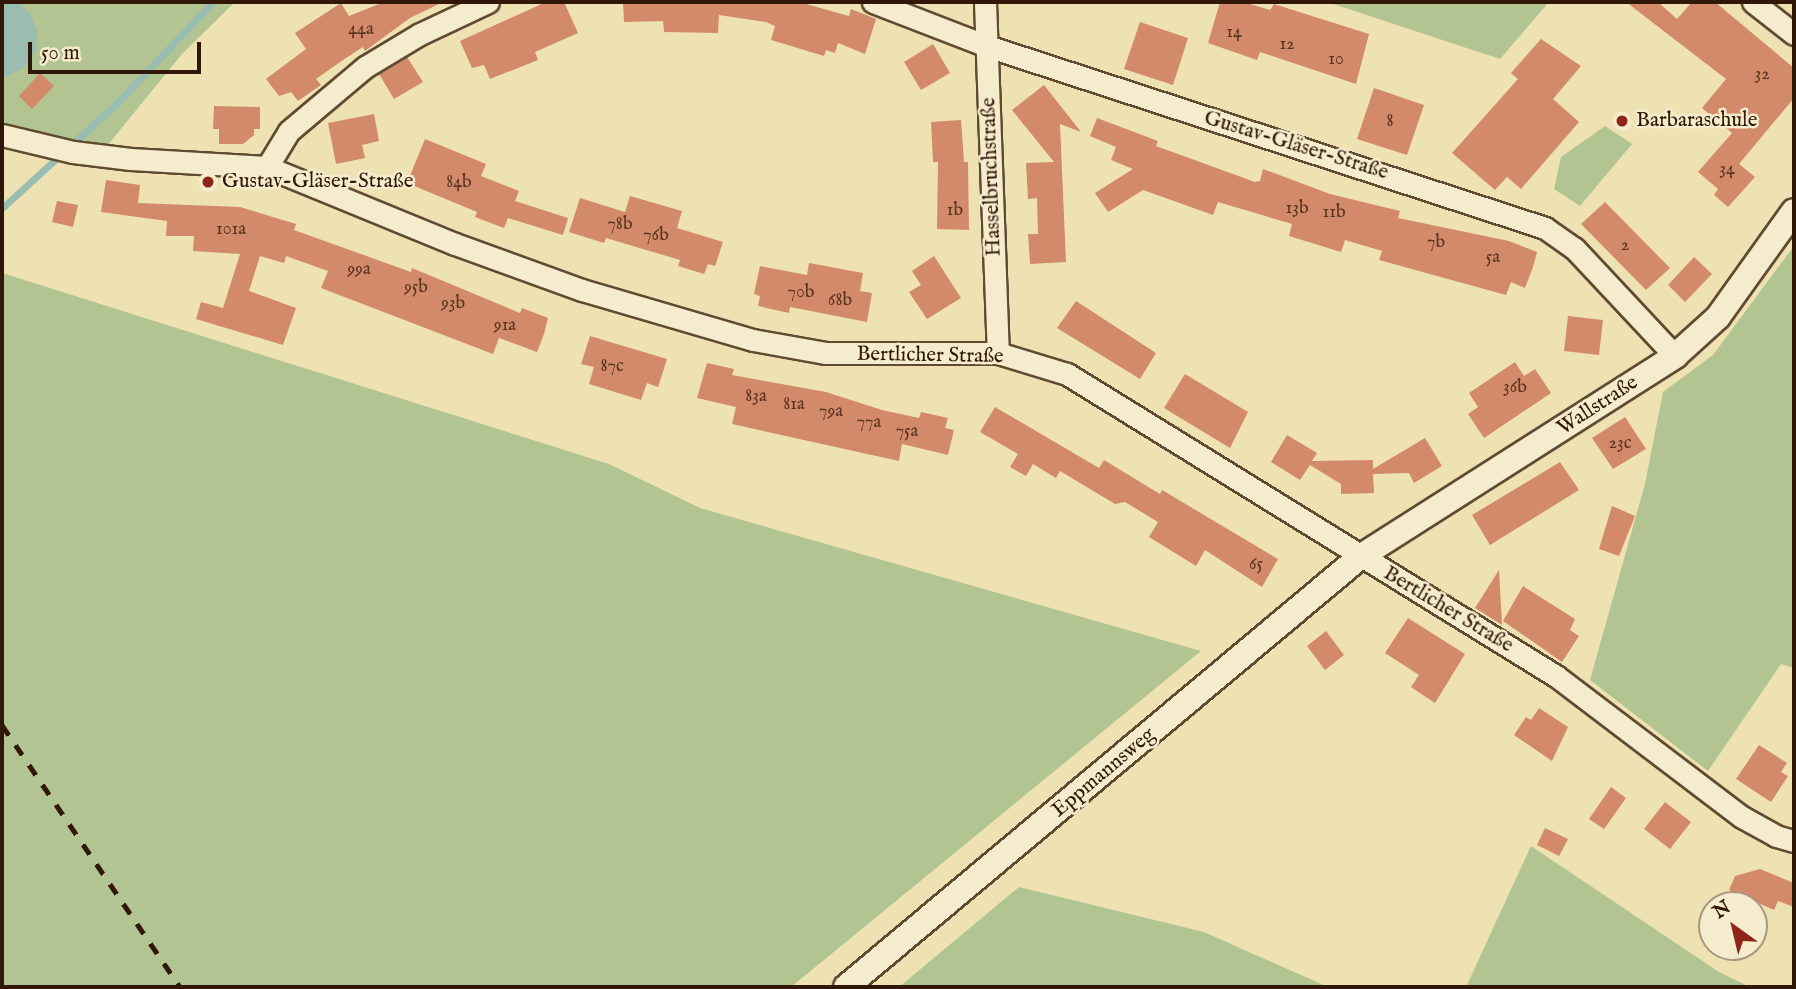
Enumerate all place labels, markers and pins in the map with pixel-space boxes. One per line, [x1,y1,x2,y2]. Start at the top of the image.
place label: Barbaraschule [1636,108,1757,134]
marker: Barbaraschule [1614,113,1630,129]
place label: Gustav-Gläser-Straße [222,169,413,195]
marker: Gustav-Gläser-Straße [200,174,216,190]

